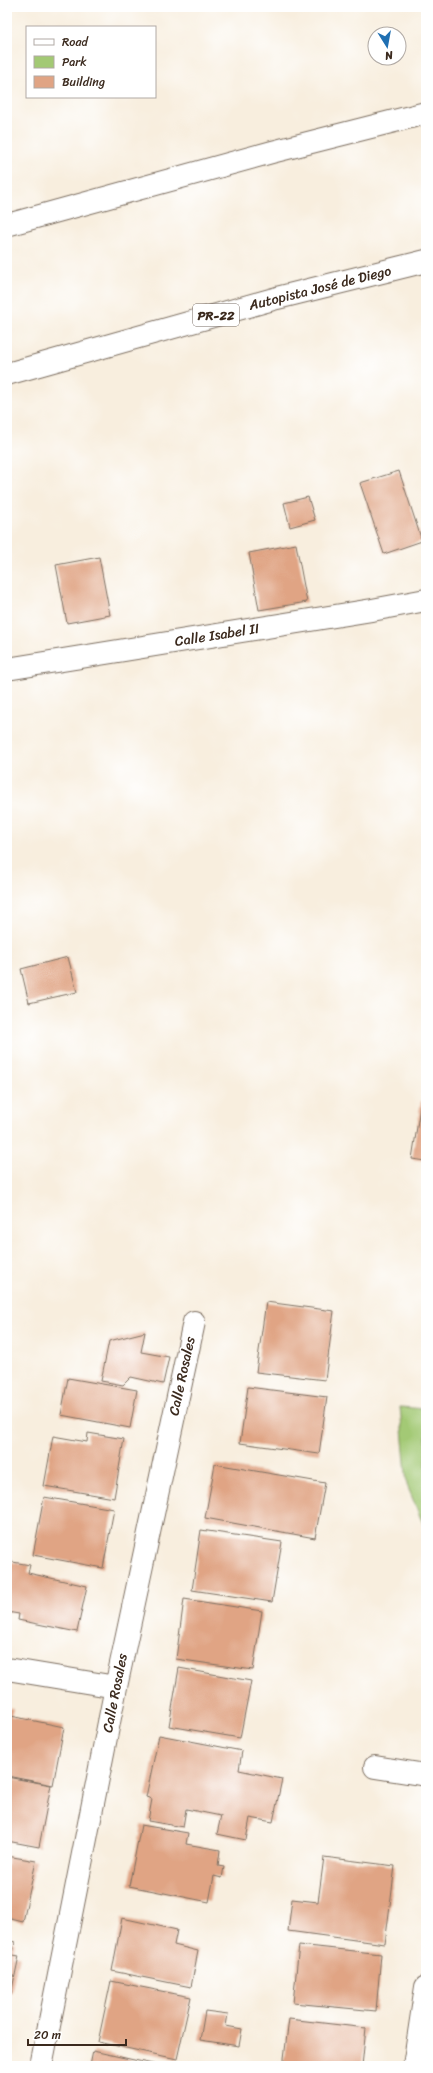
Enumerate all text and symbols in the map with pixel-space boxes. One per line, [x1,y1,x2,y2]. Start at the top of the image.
legend [26,26,156,98]
north arrow [367,26,407,66]
text: Road [62,31,89,53]
text: N [383,45,395,65]
text: Park [62,51,87,73]
text: Building [62,71,105,93]
street label: Autopista José de Diego [245,258,394,318]
road number: PR-22 [193,304,239,326]
street label: Calle Isabel II [173,616,262,654]
street label: Calle Rosales [161,1334,203,1418]
street label: Calle Rosales [95,1651,135,1735]
scale bar [28,2021,126,2047]
text: 20 m [34,2024,61,2046]

